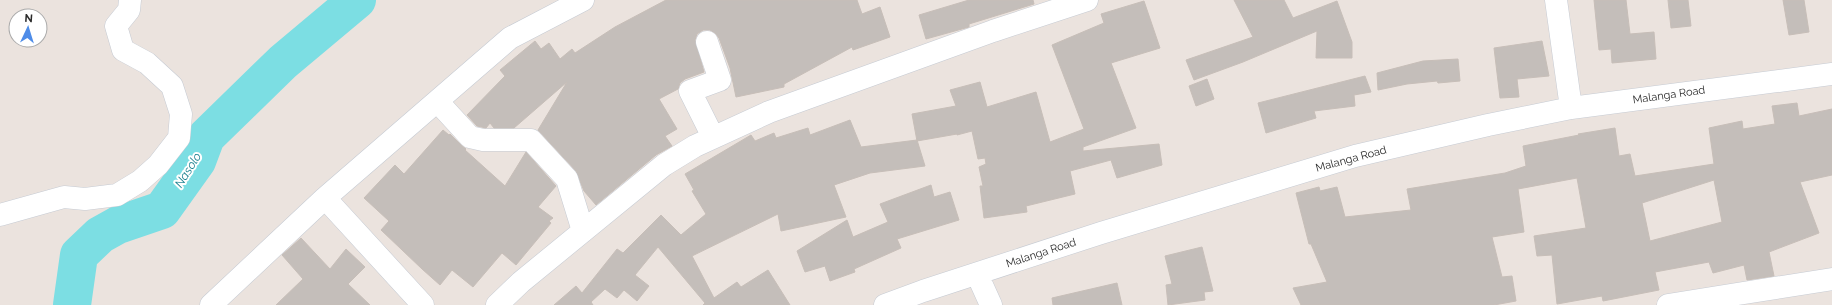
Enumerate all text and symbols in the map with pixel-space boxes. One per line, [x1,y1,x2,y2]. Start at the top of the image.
north arrow [8,8,48,48]
text: N [24,12,33,25]
street label: Malanga Road [1632,83,1706,107]
street label: Malanga Road [1314,143,1388,175]
water label: Nasolo [172,150,204,190]
street label: Malanga Road [1004,235,1078,270]

